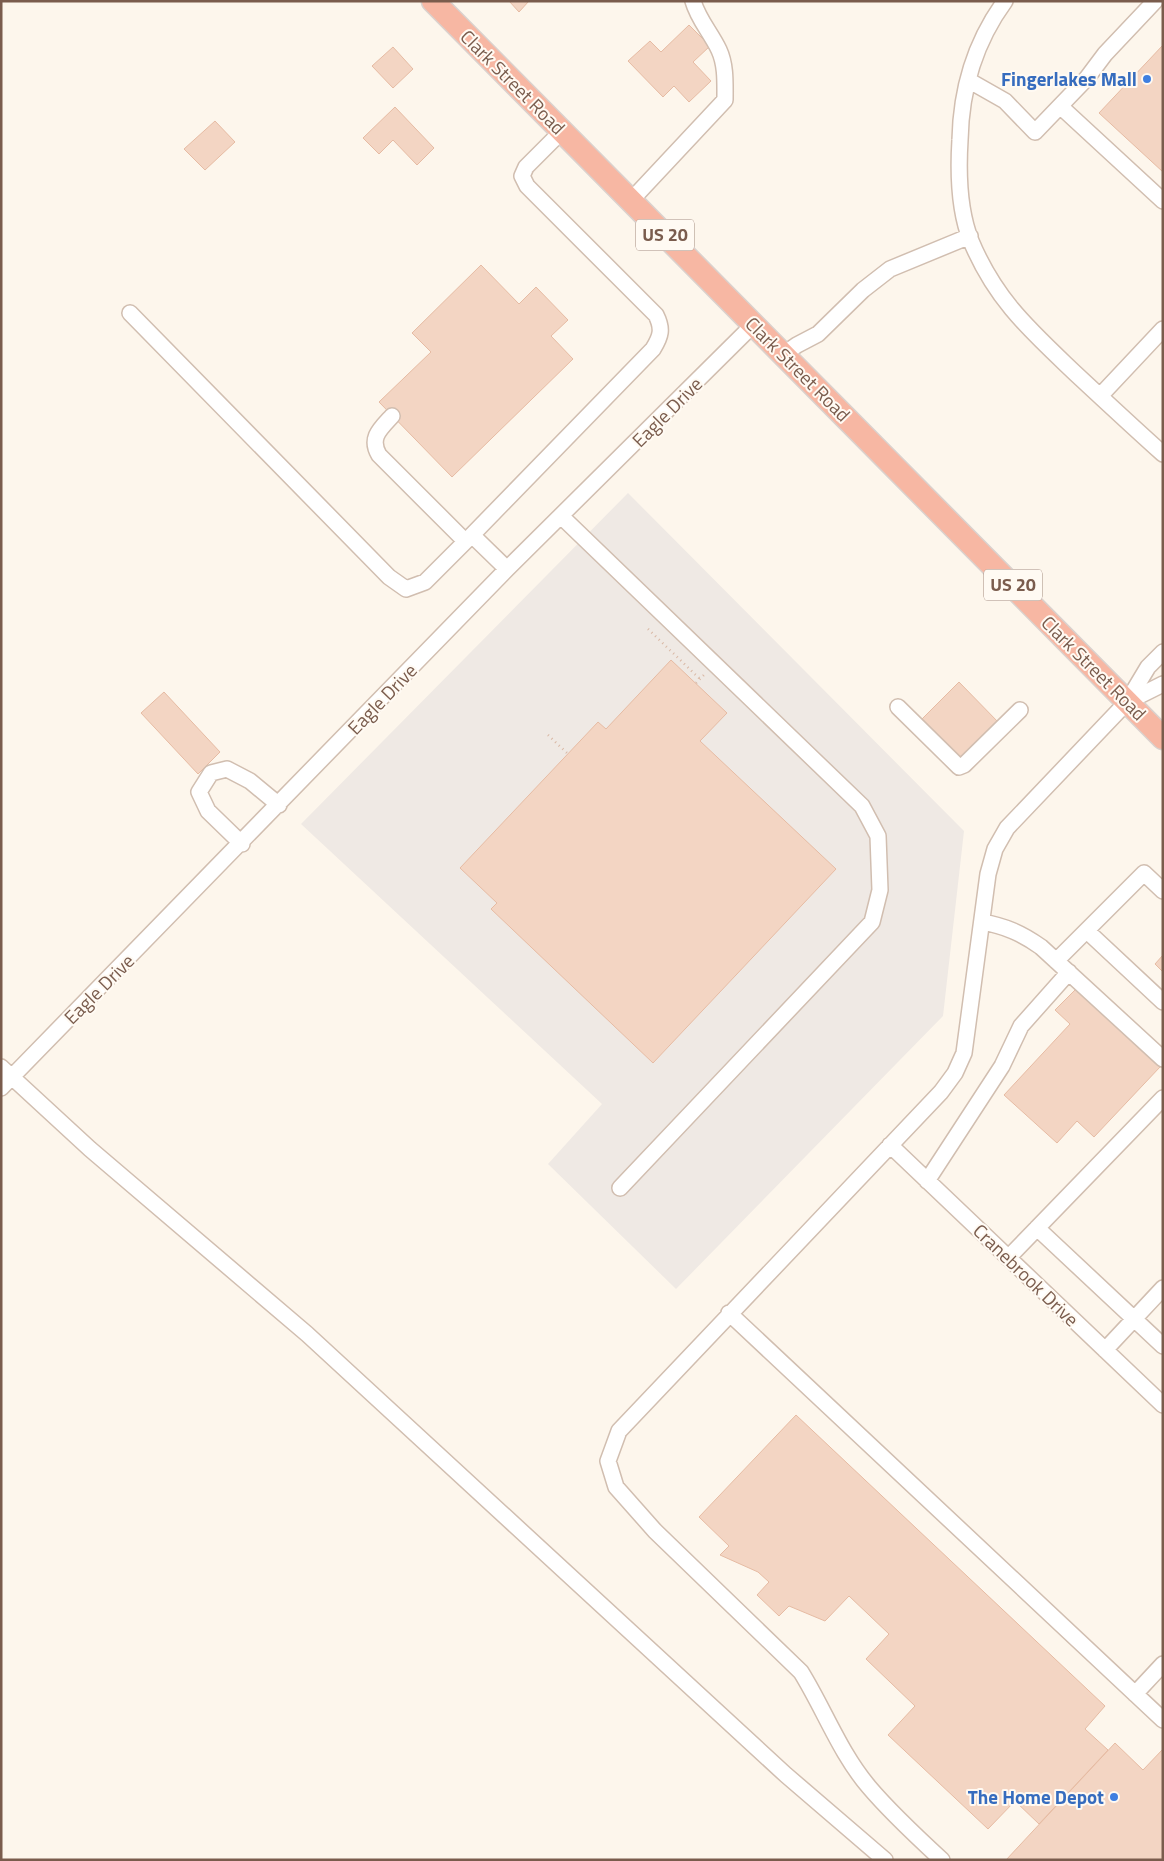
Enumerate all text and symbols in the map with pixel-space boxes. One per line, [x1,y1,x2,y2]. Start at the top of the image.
street label: Clark Street Road [454,22,573,141]
place label: Fingerlakes Mall [1001,64,1137,93]
marker: Fingerlakes Mall [1141,73,1153,85]
road number: US 20 [636,220,694,250]
street label: Clark Street Road [739,309,858,428]
street label: Eagle Drive [625,370,709,454]
road number: US 20 [984,570,1042,600]
street label: Clark Street Road [1035,608,1154,727]
street label: Eagle Drive [340,656,423,741]
street label: Eagle Drive [57,947,141,1031]
street label: Cranebrook Drive [967,1216,1086,1333]
place label: The Home Depot [968,1782,1104,1811]
marker: The Home Depot [1108,1791,1120,1803]

